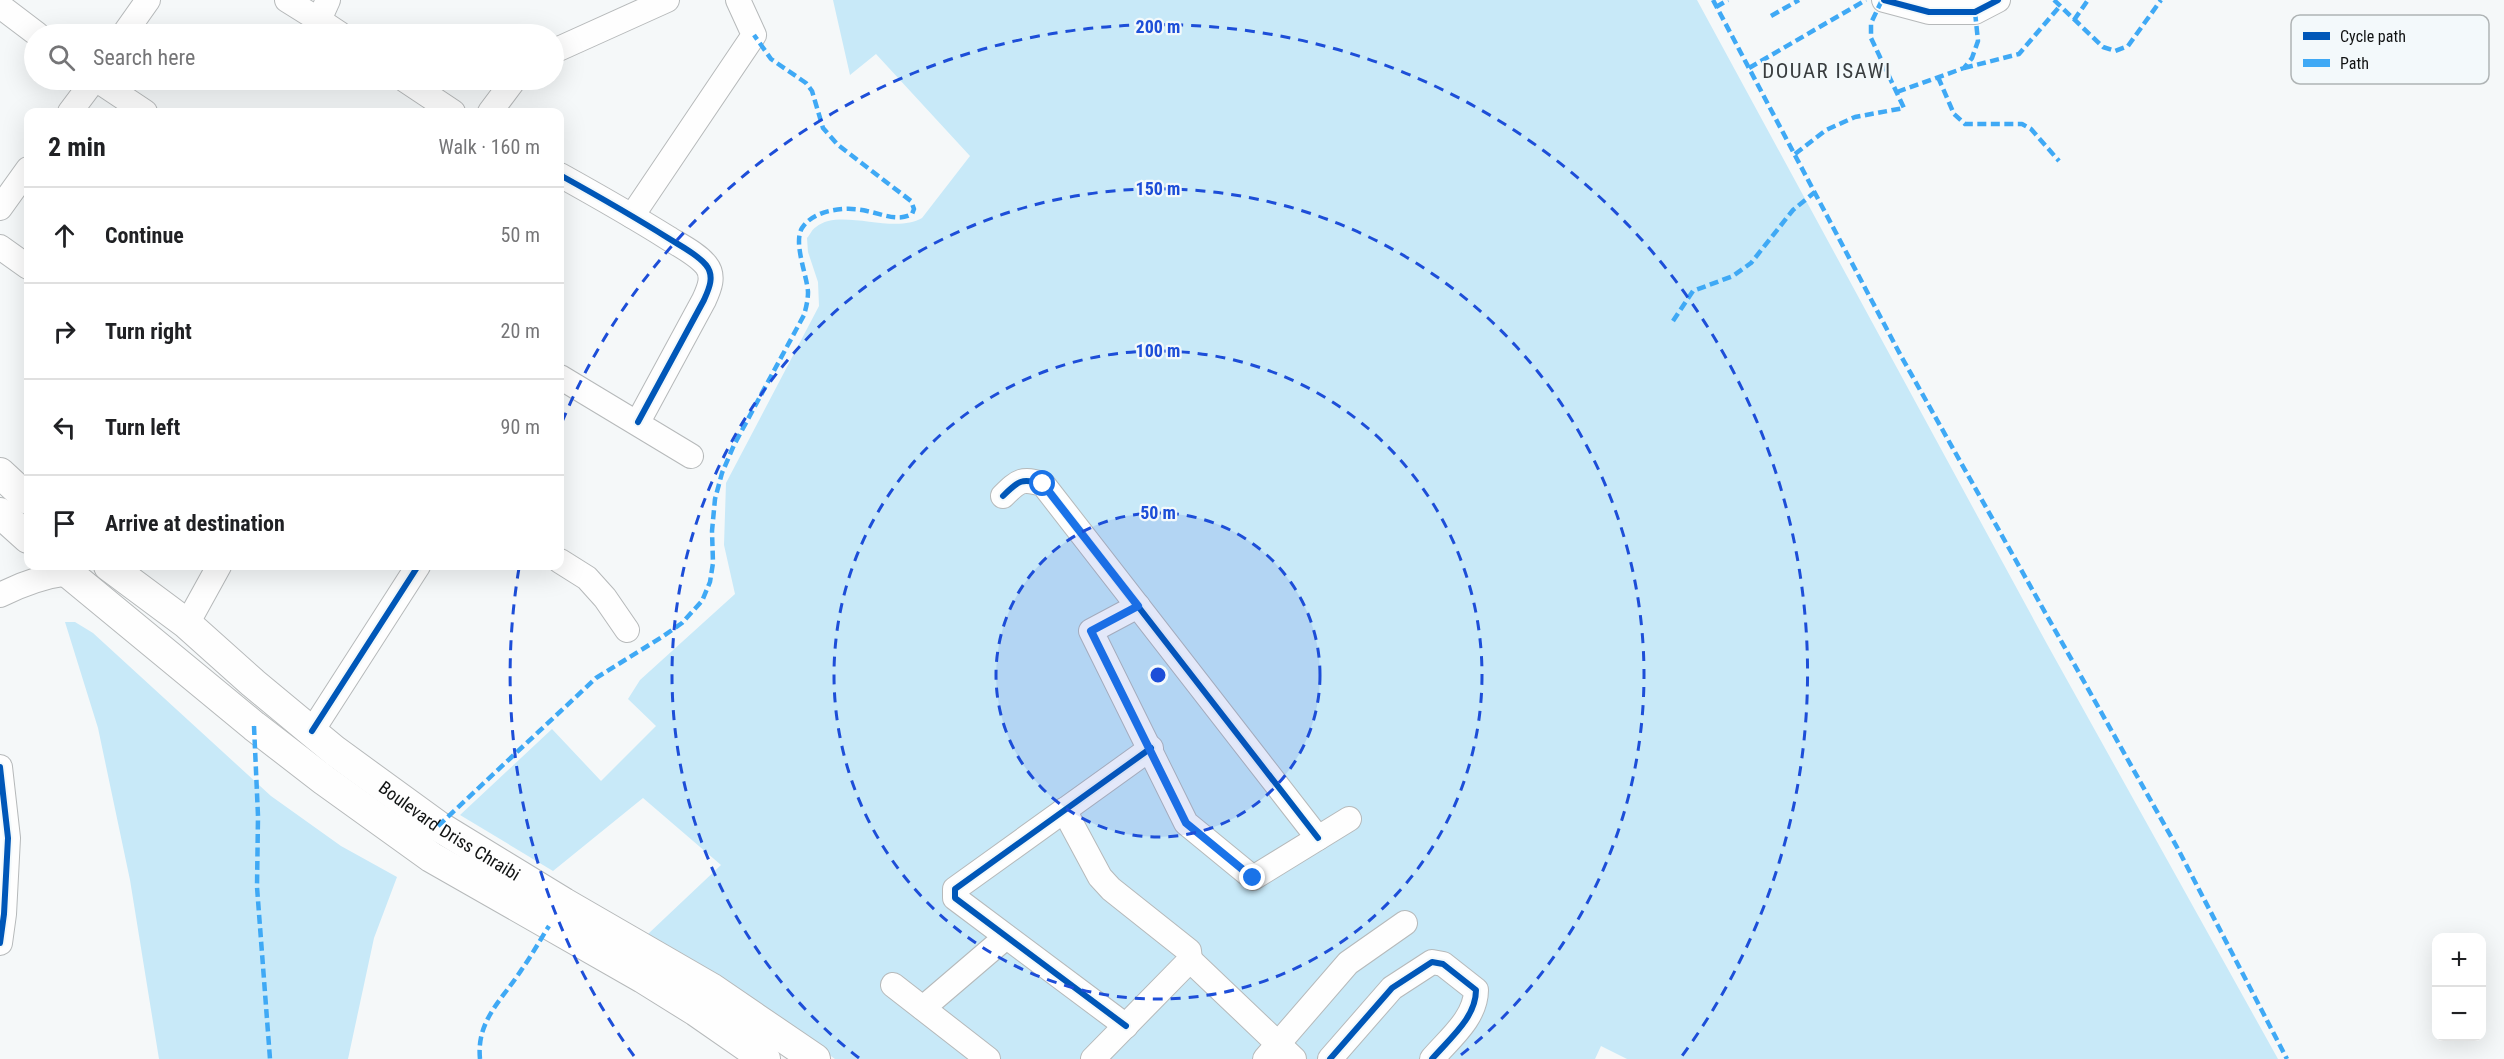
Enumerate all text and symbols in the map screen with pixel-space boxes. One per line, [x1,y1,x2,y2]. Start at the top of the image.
legend [2291,15,2489,84]
text: 200 m [1136,16,1180,37]
search box [24,24,564,90]
text: Cycle path [2340,27,2406,46]
icon: search [45,41,78,74]
text: Search here [93,45,195,70]
text: Path [2340,54,2369,73]
district label: DOUAR ISAWI [1762,59,1892,83]
text: 2 min [48,132,106,162]
text: Walk · 160 m [439,135,540,159]
text: 150 m [1136,178,1180,199]
icon: ahead [48,219,81,252]
text: Continue [105,223,184,248]
text: 50 m [501,223,540,247]
icon: right [48,315,81,348]
text: Turn right [105,319,192,344]
text: 20 m [501,319,540,343]
text: 100 m [1136,340,1180,361]
icon: left [48,411,81,444]
text: Turn left [105,415,180,440]
text: 90 m [501,415,540,439]
route start [1029,470,1055,496]
text: 50 m [1140,502,1176,523]
icon: arrive [48,507,81,540]
text: Arrive at destination [105,511,285,536]
centre of rings [1148,665,1168,685]
street label: Boulevard Driss Chraibi [375,776,524,884]
route end [1239,864,1265,890]
map controls [2432,933,2486,1041]
button: + [2432,933,2486,987]
button: − [2432,987,2486,1041]

